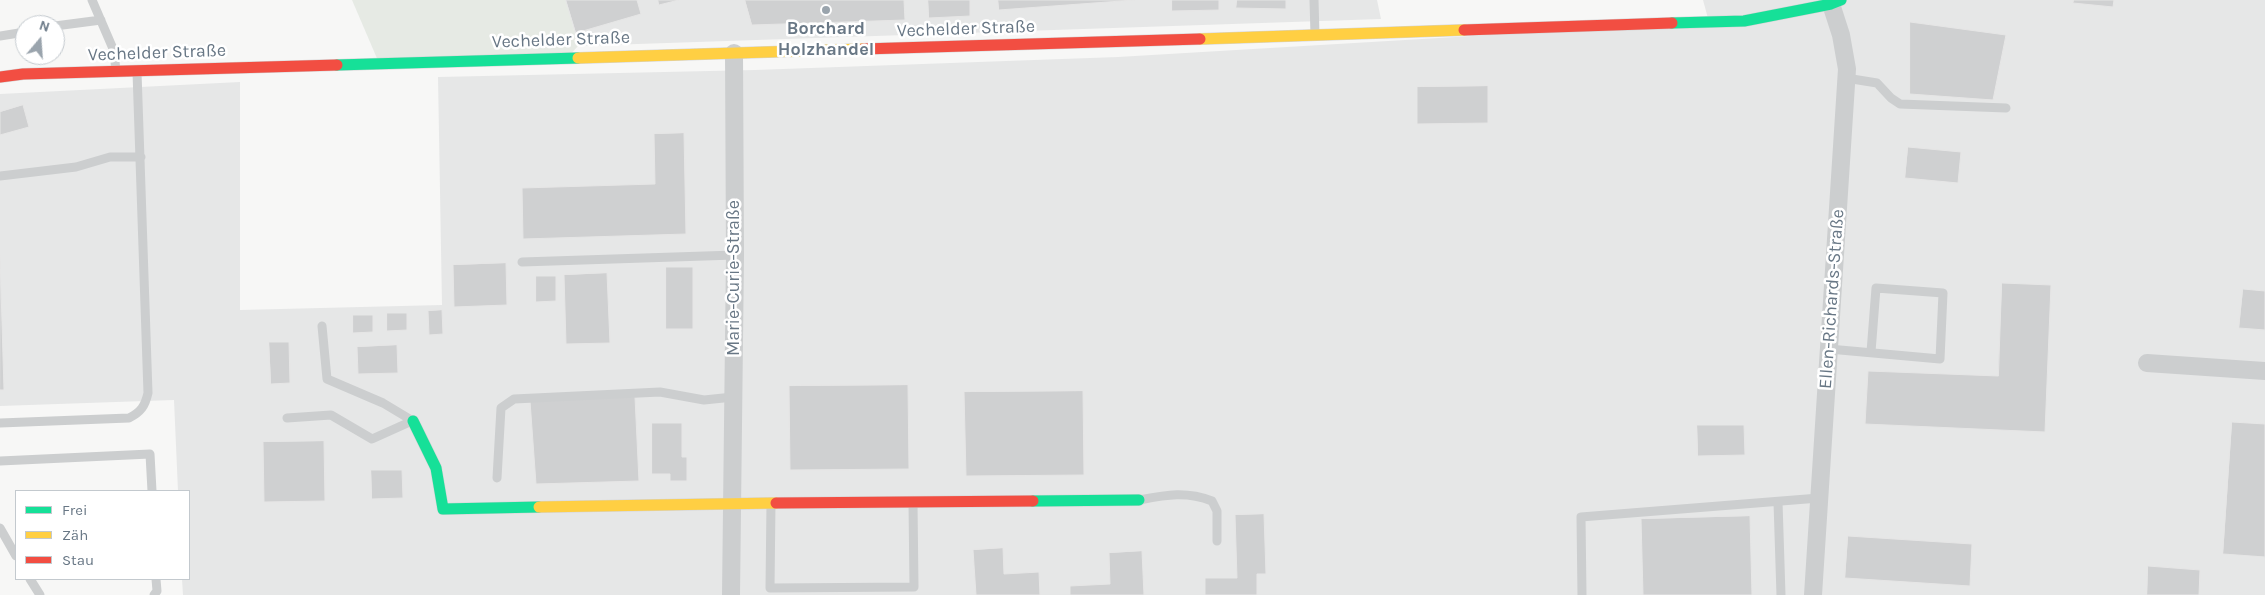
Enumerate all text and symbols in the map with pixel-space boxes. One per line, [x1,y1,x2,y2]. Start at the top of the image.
marker: Borchard Holzhandel [820,4,832,16]
north arrow [15,15,65,65]
street label: Vechelder Straße [897,16,1035,42]
text: N [37,17,52,36]
place label: Borchard Holzhandel [778,18,874,60]
street label: Vechelder Straße [492,27,630,53]
street label: Vechelder Straße [88,40,226,66]
street label: Marie-Curie-Straße [723,200,745,356]
street label: Ellen-Richards-Straße [1815,208,1849,390]
legend [15,490,190,580]
text: Frei [62,501,87,519]
text: Zäh [62,526,88,544]
text: Stau [62,551,94,569]

